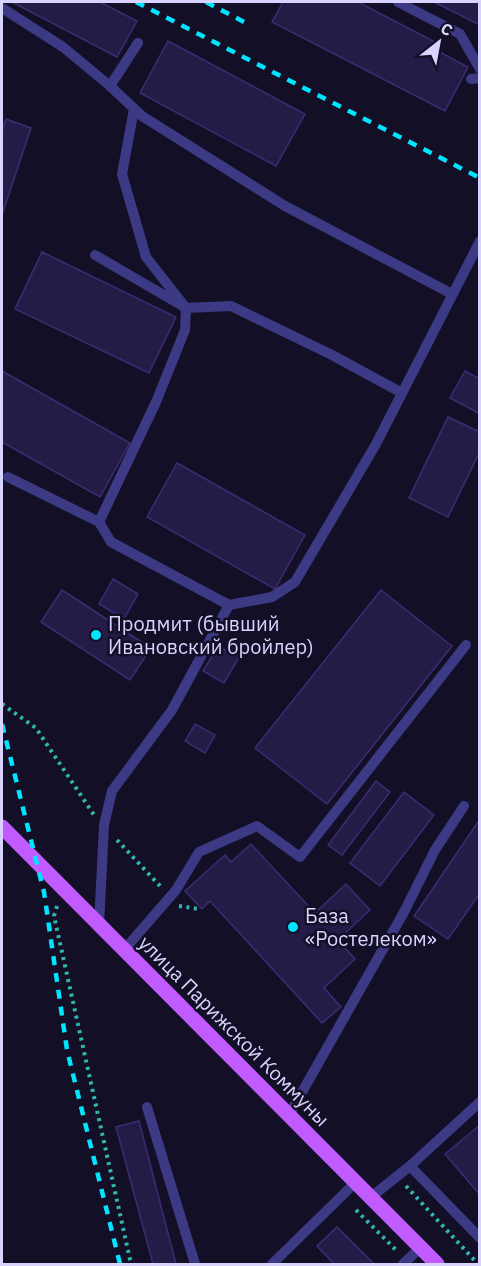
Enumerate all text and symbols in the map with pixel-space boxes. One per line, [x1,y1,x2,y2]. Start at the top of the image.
north arrow [409,12,469,72]
text: С [437,18,456,40]
place label: Продмит (бывший Ивановский бройлер) [108,610,314,660]
marker: Продмит (бывший Ивановский бройлер) [89,628,103,642]
place label: База «Ростелеком» [305,902,437,952]
marker: База «Ростелеком» [286,920,300,934]
street label: улица Парижской Коммуны [133,929,336,1132]

